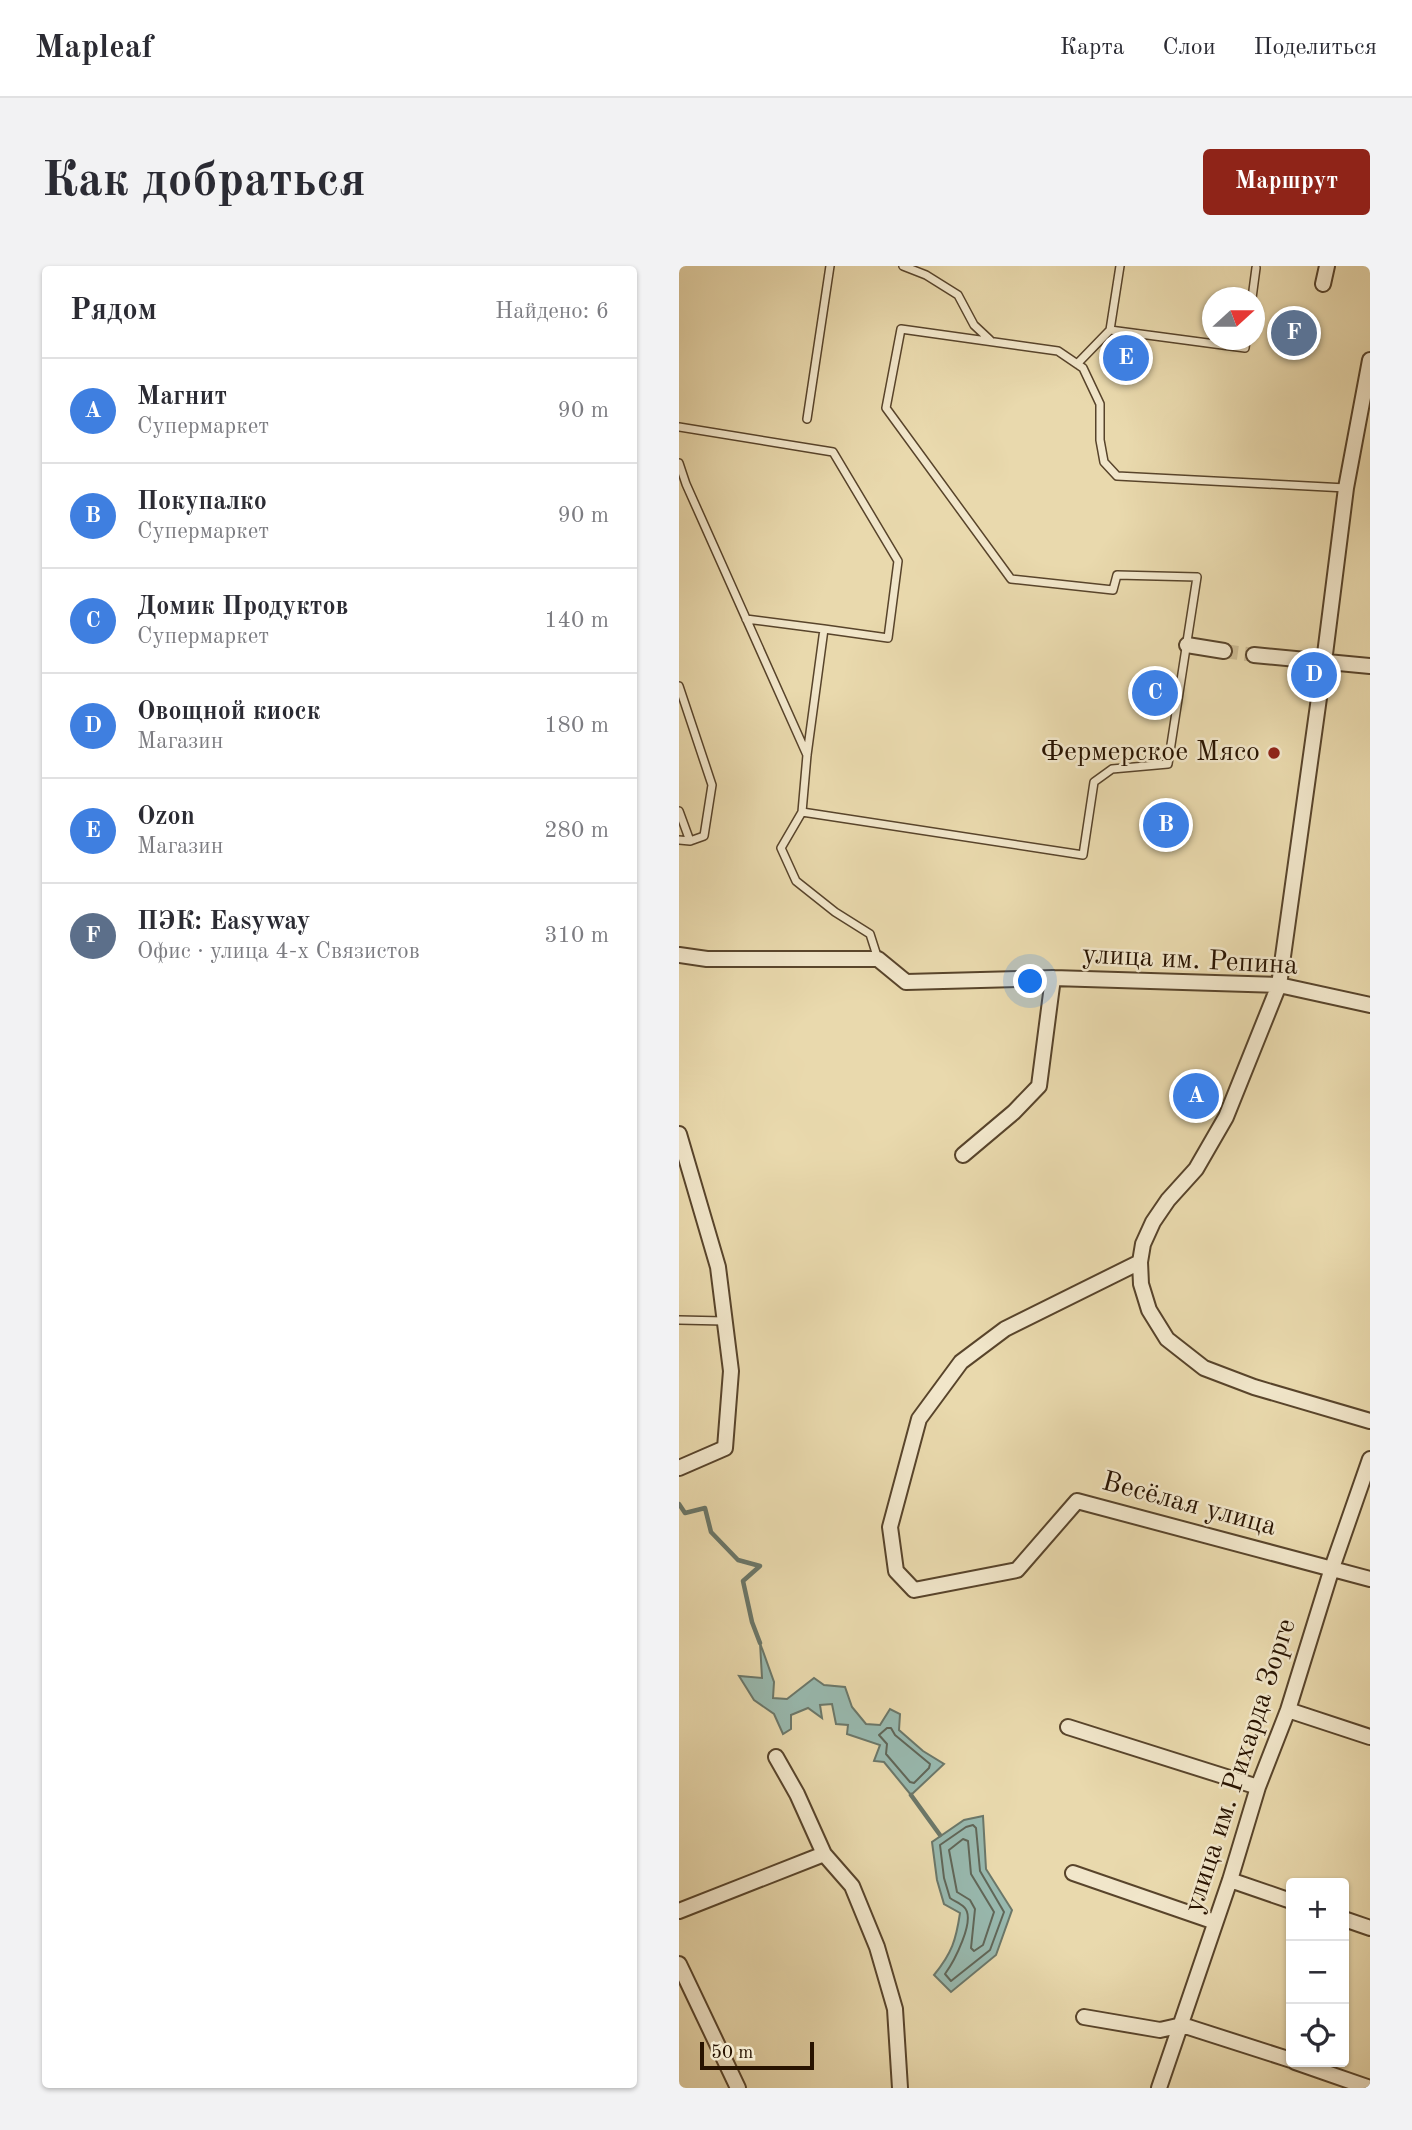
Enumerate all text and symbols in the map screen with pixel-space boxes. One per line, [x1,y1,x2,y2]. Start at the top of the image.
text: Mapleaf [35,32,153,65]
text: Карта [1060,36,1125,60]
text: Слои [1163,36,1216,60]
text: Поделиться [1254,36,1377,60]
button: Маршрут [1203,149,1370,215]
text: Как добраться [42,158,366,207]
north arrow [1202,287,1265,350]
text: Рядом [70,296,157,326]
text: Найдено: 6 [495,300,609,323]
pin: F [1271,307,1317,359]
pin: E [1103,332,1149,384]
text: Магнит [137,384,227,410]
text: A [84,399,102,422]
text: 90 m [558,399,609,422]
text: Супермаркет [137,415,269,438]
text: Покупалко [137,489,267,515]
text: B [85,504,101,527]
text: 90 m [558,504,609,527]
text: Супермаркет [137,520,269,543]
text: Домик Продуктов [137,594,349,620]
text: C [85,609,101,632]
text: 140 m [544,609,609,632]
text: Супермаркет [137,625,269,648]
pin: D [1291,649,1337,701]
pin: C [1132,667,1178,719]
text: Овощной киоск [137,699,320,725]
text: D [84,714,102,737]
text: 180 m [544,714,609,737]
text: Магазин [137,730,223,753]
place label: Фермерское Мясо [1041,739,1260,767]
marker: Фермерское Мясо [1266,745,1282,761]
pin: B [1143,799,1189,851]
text: Ozon [137,804,195,830]
text: E [85,819,101,842]
text: 280 m [544,819,609,842]
text: Магазин [137,835,223,858]
text: ПЭК: Easyway [137,909,310,935]
text: F [85,924,101,947]
text: 310 m [544,924,609,947]
text: Офис · улица 4-х Связистов [137,940,420,963]
street label: улица им. Репина [1081,941,1299,981]
your location [1013,964,1047,998]
pin: A [1173,1070,1219,1122]
street label: Весёлая улица [1099,1468,1279,1542]
street label: улица им. Рихарда Зорге [1180,1615,1302,1917]
map controls [1286,1878,1349,2067]
button: + [1286,1878,1349,1941]
button: − [1286,1941,1349,2004]
button: locate [1286,2004,1349,2067]
scale bar [700,2039,814,2071]
text: 50 m [711,2044,753,2063]

